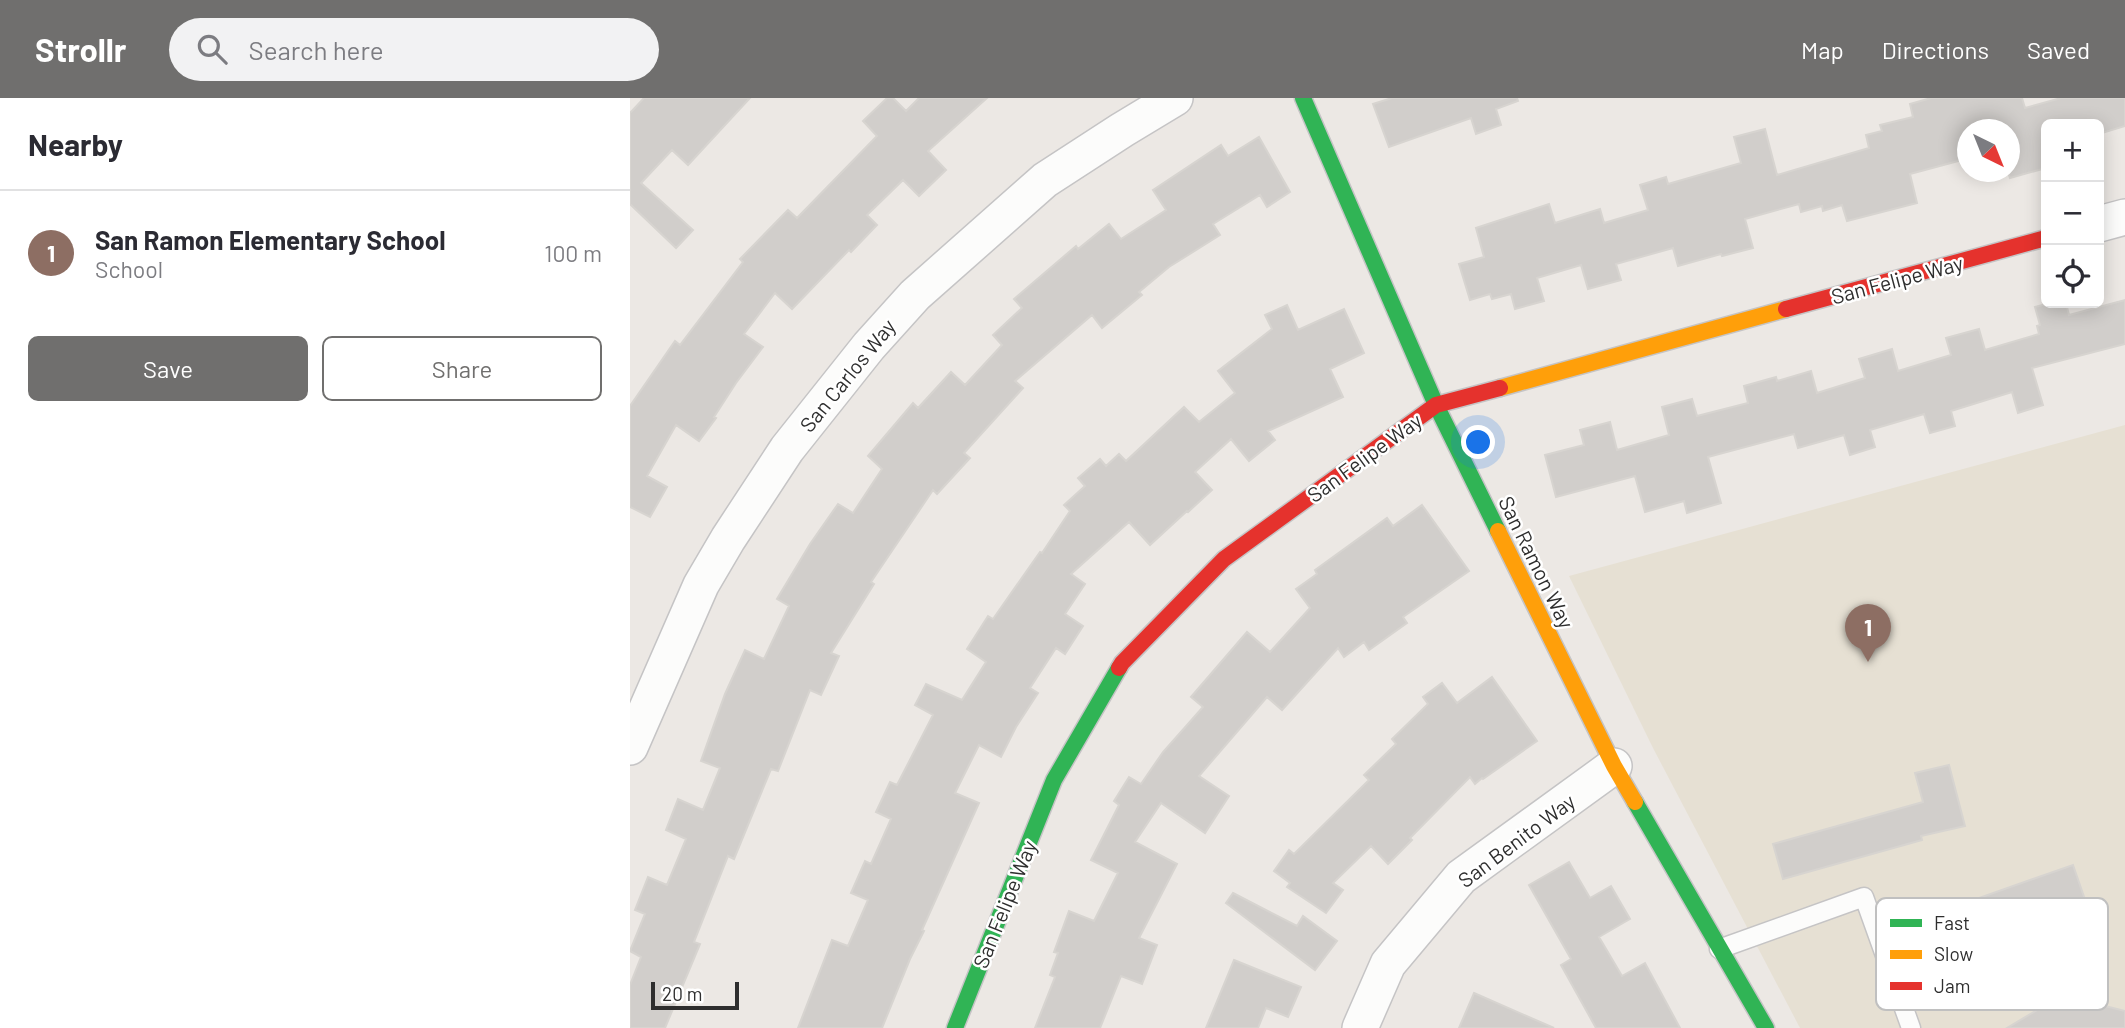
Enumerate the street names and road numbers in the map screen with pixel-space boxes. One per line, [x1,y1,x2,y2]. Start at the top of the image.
street label: San Felipe Way [1828,249,1966,309]
street label: San Carlos Way [794,313,900,436]
street label: San Felipe Way [1302,407,1426,507]
street label: San Ramon Way [1494,492,1580,632]
street label: San Benito Way [1452,788,1580,892]
street label: San Felipe Way [967,836,1041,971]

